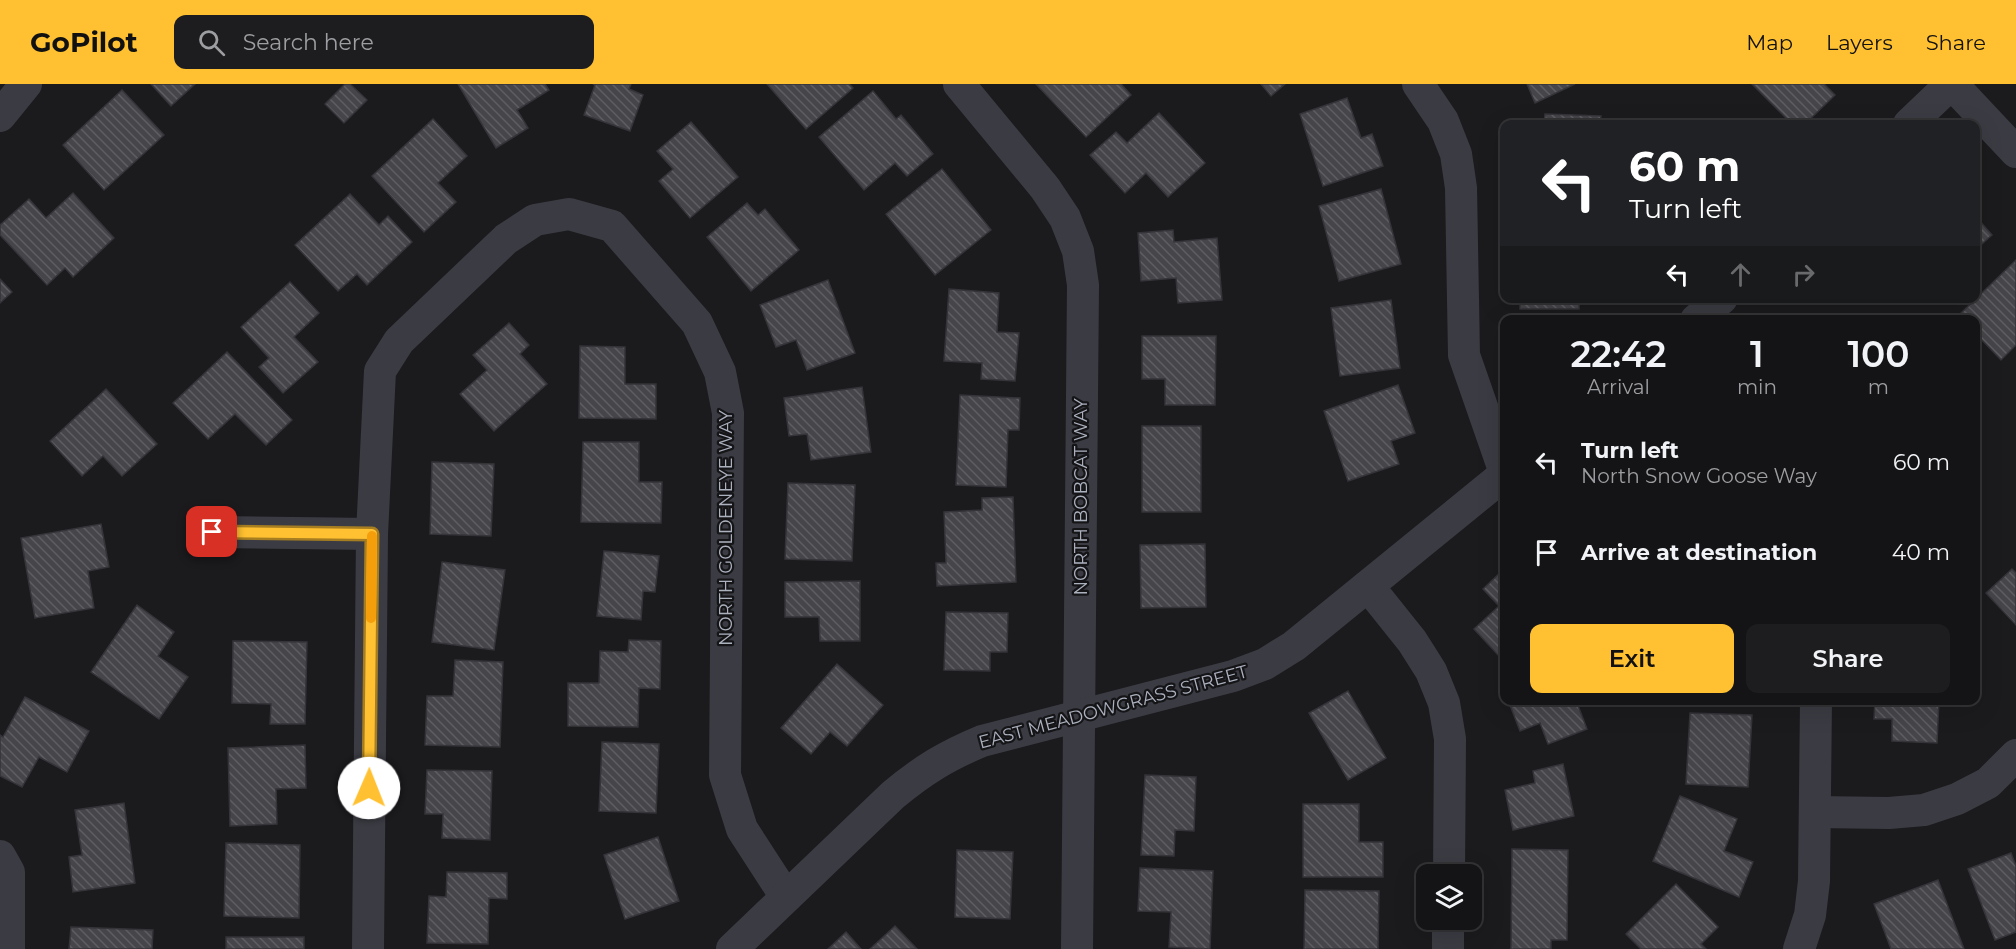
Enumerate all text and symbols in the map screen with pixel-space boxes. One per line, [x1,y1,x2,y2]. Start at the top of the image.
search box [174,15,594,69]
text: GoPilot [30,25,138,59]
icon: search [195,26,228,59]
text: Search here [243,29,374,56]
text: Map [1746,30,1793,55]
text: Layers [1826,30,1893,55]
text: Share [1926,30,1986,55]
text: 60 m [1629,140,1740,192]
icon: left [1530,144,1608,222]
text: Turn left [1629,192,1742,225]
icon: left [1661,258,1694,291]
icon: ahead [1724,258,1757,291]
icon: right [1787,258,1820,291]
text: 22:42 [1570,332,1666,376]
text: 1 [1750,332,1764,376]
text: 100 [1847,332,1910,376]
text: Arrival [1587,375,1650,399]
text: min [1737,375,1777,399]
text: m [1868,375,1889,399]
street label: NORTH BOBCAT WAY [1070,398,1092,596]
street label: NORTH GOLDENEYE WAY [715,409,737,646]
text: Turn left [1581,437,1679,464]
icon: left [1530,446,1563,479]
text: 60 m [1893,449,1950,476]
text: North Snow Goose Way [1581,464,1817,488]
pin [186,506,237,557]
icon: arrive [195,515,228,548]
icon: arrive [1530,536,1563,569]
text: Arrive at destination [1581,539,1817,566]
text: 40 m [1892,539,1950,566]
button: Exit [1530,624,1734,693]
button: Share [1746,624,1950,693]
street label: EAST MEADOWGRASS STREET [976,660,1251,754]
position arrow [337,756,401,820]
map controls [1416,864,1482,930]
button: layers [1416,864,1482,930]

